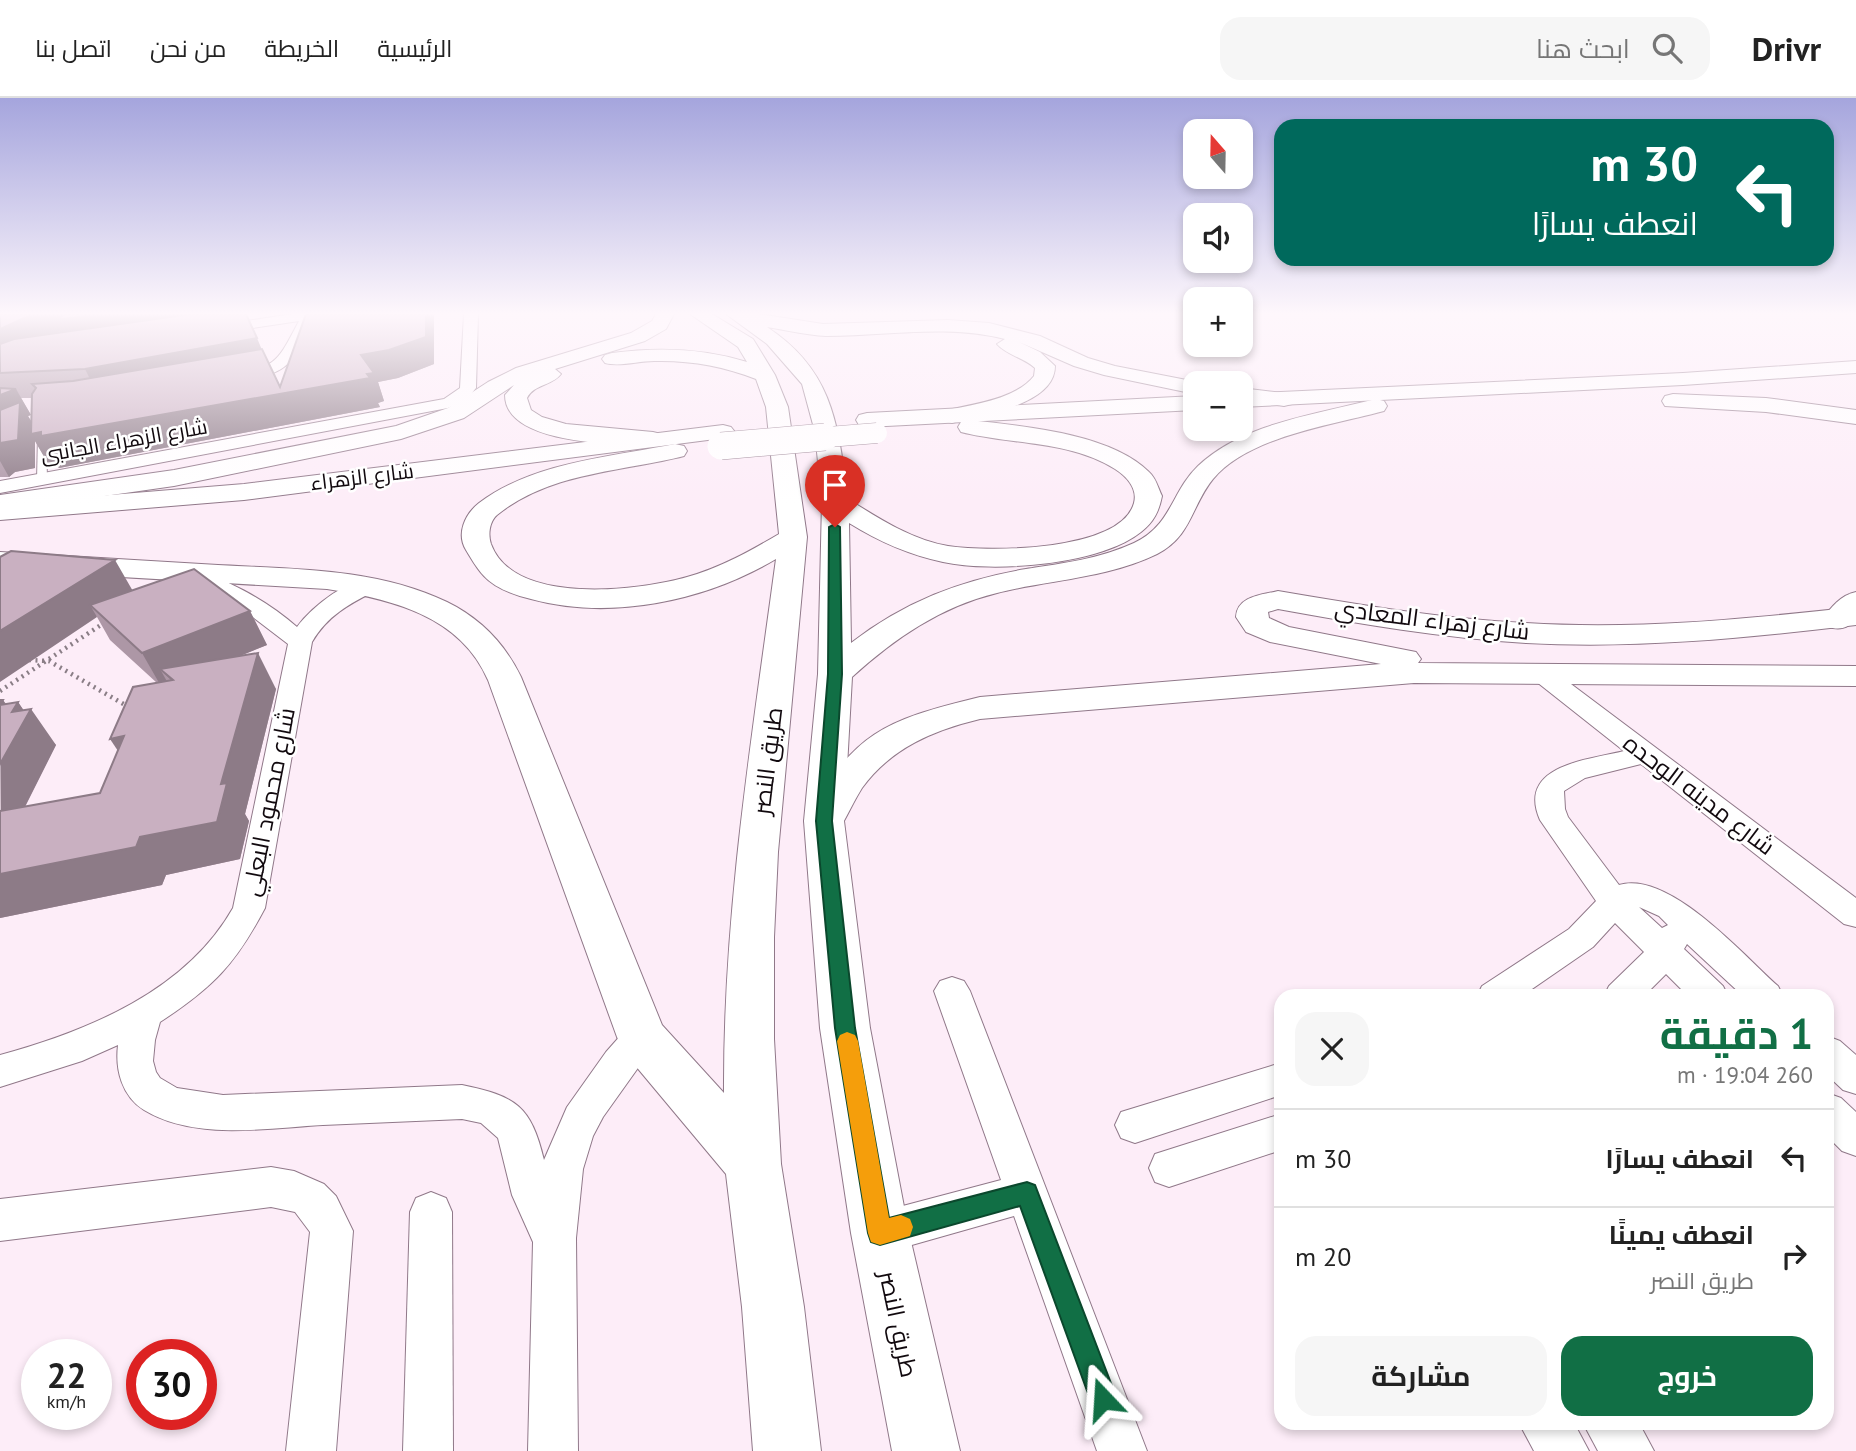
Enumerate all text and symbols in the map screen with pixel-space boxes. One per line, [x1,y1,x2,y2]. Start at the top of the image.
search box [1220,17,1710,80]
text: Drivr [1752,27,1821,70]
icon: search [1648,29,1686,67]
text: ابحث هنا [1536,32,1630,65]
text: اتصل بنا [35,33,112,64]
text: من نحن [150,33,226,64]
text: الخريطة [264,33,339,64]
text: الرئيسية [377,33,453,64]
north arrow [1183,119,1253,189]
map controls [1183,119,1253,441]
text: 30 m [1591,131,1698,195]
icon: left [1722,147,1813,238]
text: انعطف يسارًا [1532,202,1698,244]
button: sound [1183,203,1253,273]
button: + [1183,287,1253,357]
button: − [1183,371,1253,441]
street label: شارع الزهراء الجانبى [38,413,210,469]
pin [805,455,865,527]
street label: شارع الزهراء [309,457,415,497]
icon: arrive [816,466,854,504]
street label: شارع زهراء المعادي [1332,592,1531,650]
street label: شارع محمود البعلي [235,705,306,900]
street label: طريق النصر [745,705,789,819]
street label: شارع مدينه الوحده [1617,727,1781,863]
text: 1 دقيقة [1660,1006,1813,1061]
button: close [1295,1012,1369,1086]
text: 260 m · 19:04 [1677,1060,1813,1089]
icon: left [1775,1139,1813,1177]
text: 30 m [1295,1142,1351,1175]
text: انعطف يسارًا [1606,1142,1754,1175]
text: انعطف يمينًا [1609,1218,1754,1251]
icon: right [1775,1237,1813,1275]
text: 20 m [1295,1240,1351,1273]
street label: طريق النصر [872,1266,925,1380]
text: طريق النصر [1650,1266,1754,1295]
button: مشاركة [1295,1336,1547,1416]
button: خروج [1561,1336,1813,1416]
speed limit sign: 30 [126,1339,217,1430]
text: 22 [47,1352,86,1398]
position arrow [1066,1362,1140,1436]
text: km/h [47,1390,86,1413]

